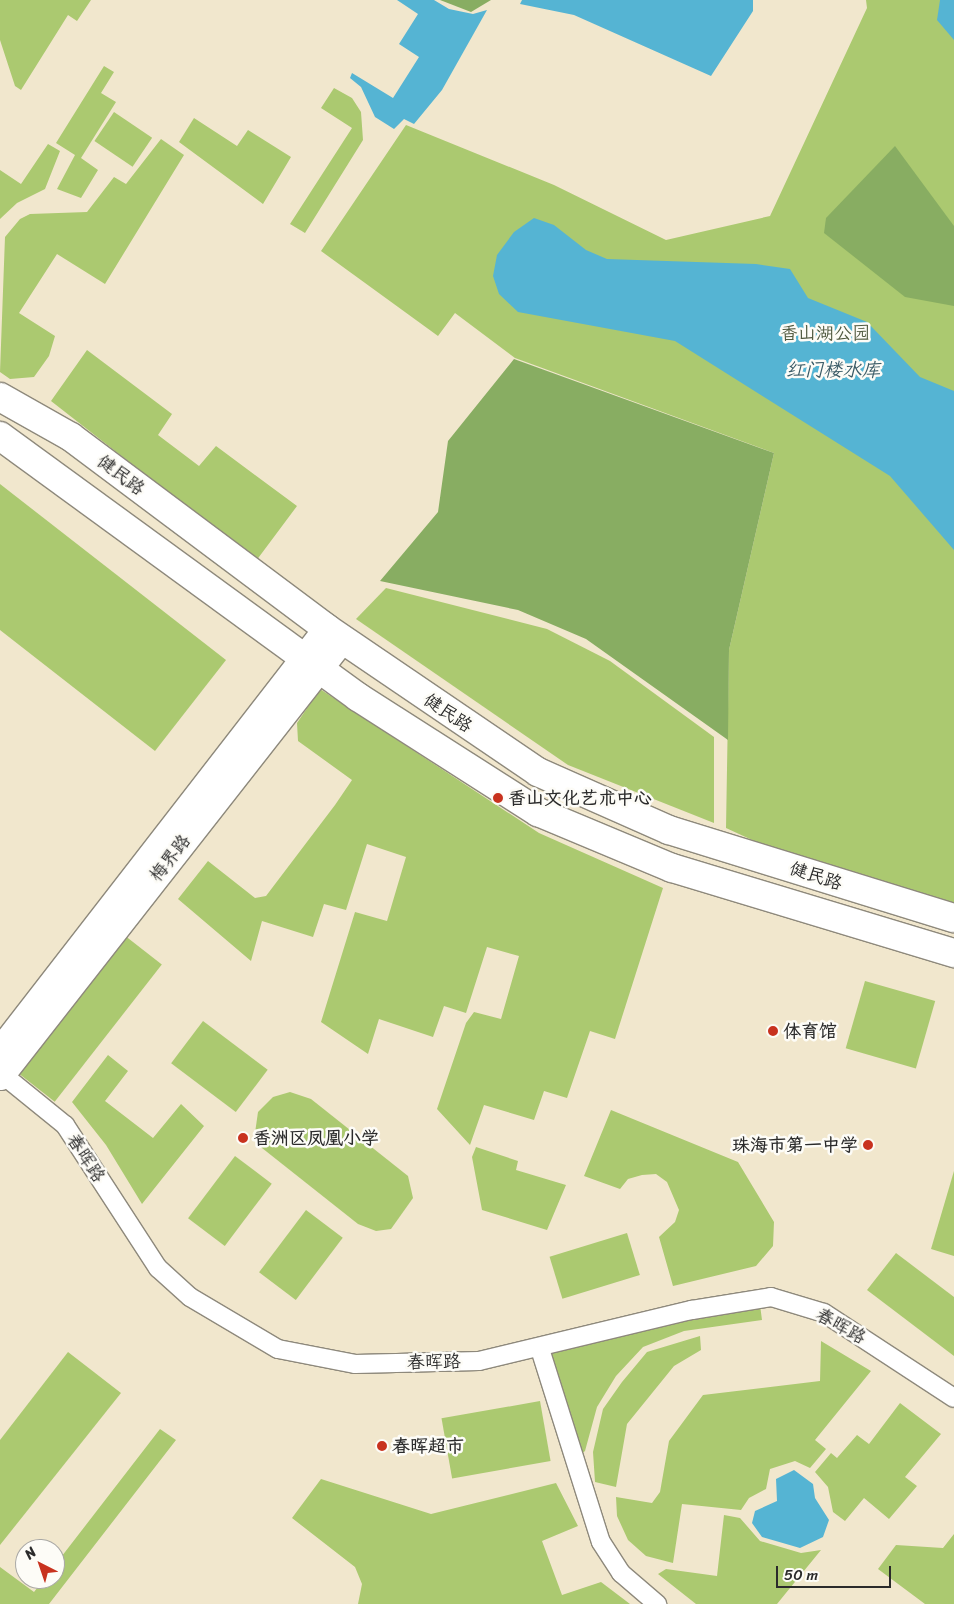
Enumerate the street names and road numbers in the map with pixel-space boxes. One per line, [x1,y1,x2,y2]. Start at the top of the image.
street label: 健民路 [93,450,149,500]
street label: 健民路 [420,689,476,737]
street label: 梅界路 [145,830,195,886]
street label: 健民路 [787,857,845,895]
street label: 春晖路 [62,1129,110,1187]
street label: 春晖路 [812,1303,870,1349]
street label: 春晖路 [407,1351,461,1373]

